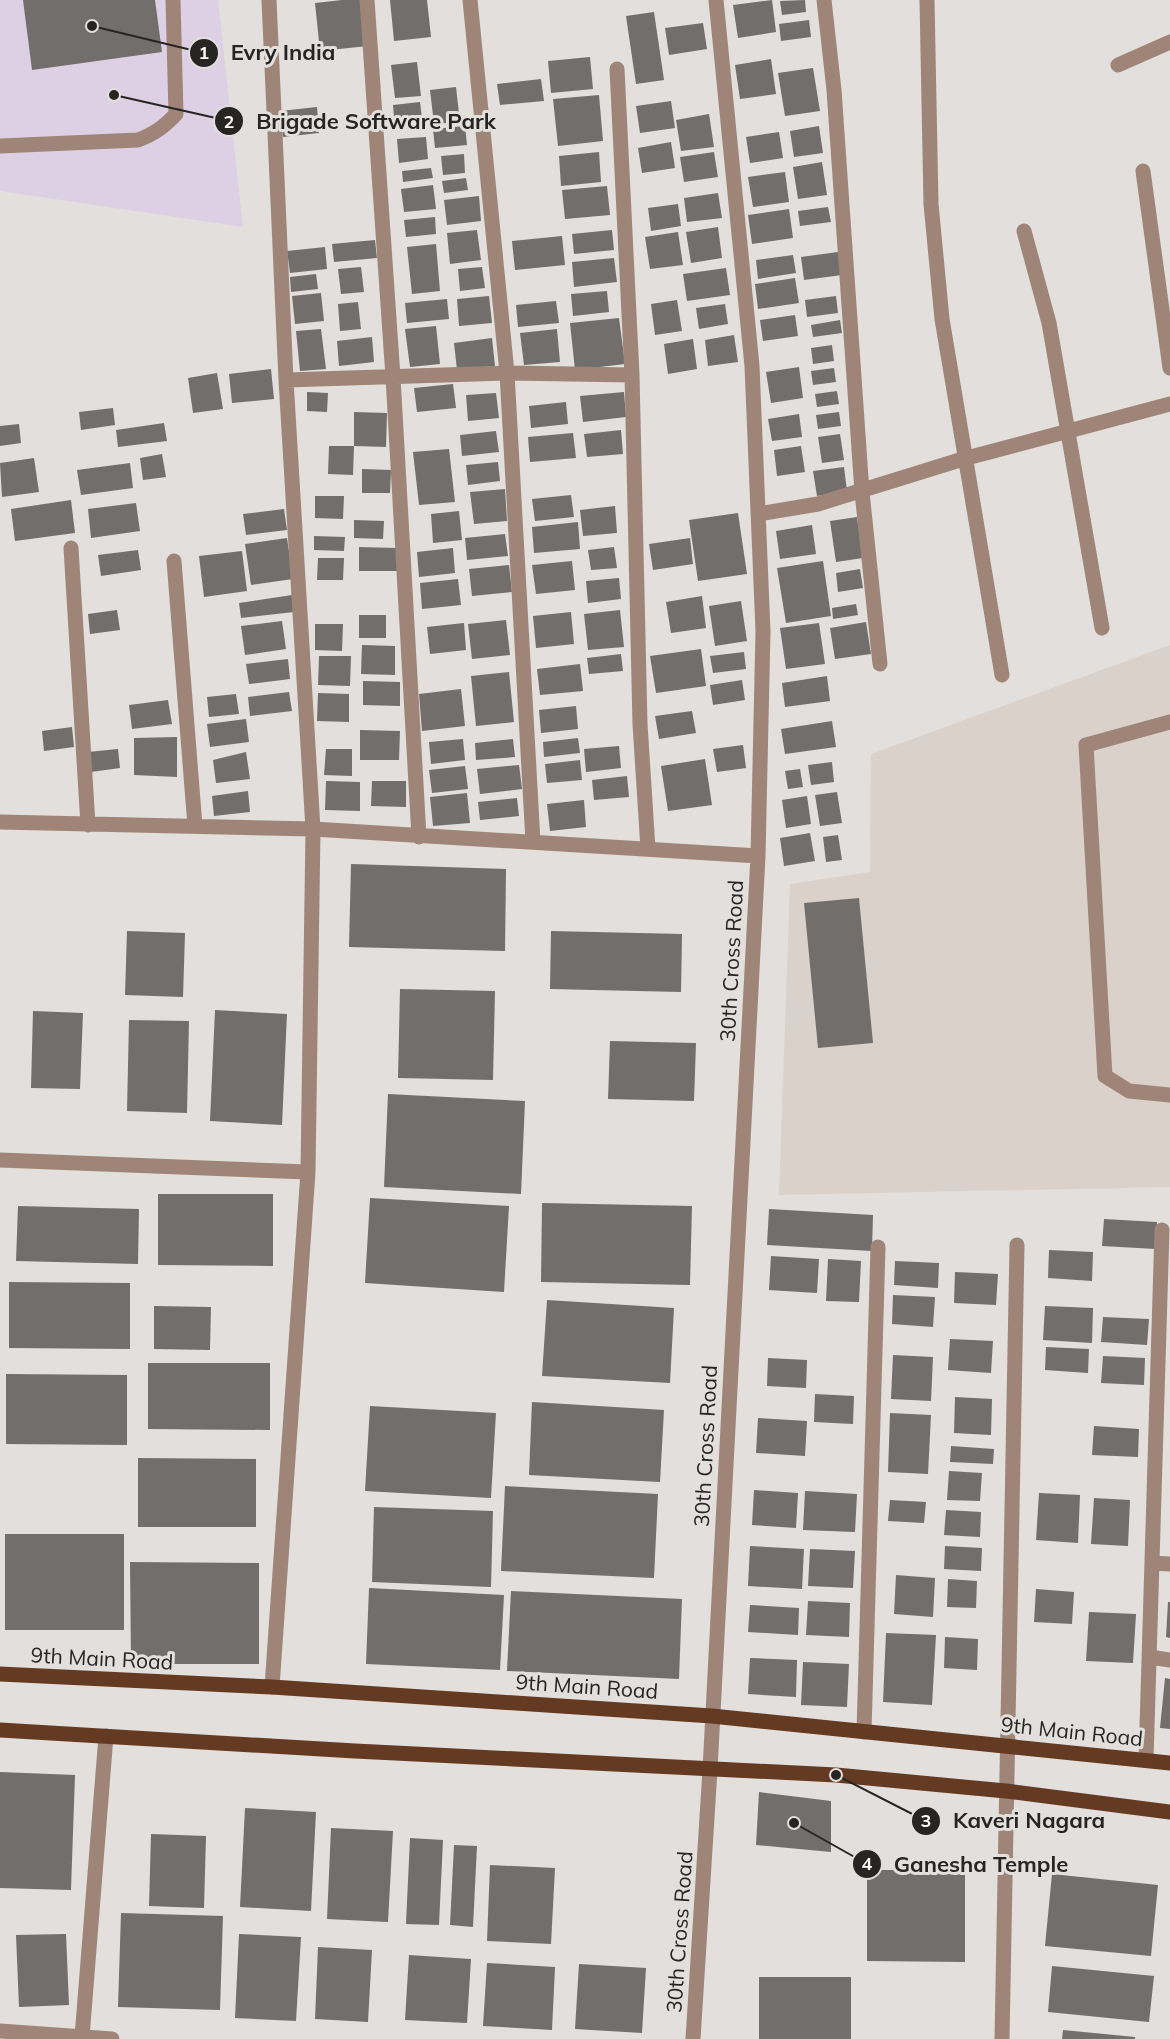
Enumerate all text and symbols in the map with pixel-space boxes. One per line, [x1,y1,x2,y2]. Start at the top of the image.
callout: Evry India [189,33,347,73]
text: Evry India [231,38,335,66]
text: 1 [199,41,209,64]
callout: Brigade Software Park [214,101,508,141]
text: Brigade Software Park [256,107,497,135]
text: 2 [224,110,234,133]
street label: 30th Cross Road [714,879,748,1043]
street label: 30th Cross Road [688,1364,722,1528]
street label: 9th Main Road [30,1641,174,1675]
street label: 9th Main Road [515,1668,659,1704]
street label: 9th Main Road [1000,1711,1144,1751]
callout: Kaveri Nagara [911,1801,1117,1841]
text: Kaveri Nagara [953,1806,1105,1834]
text: 3 [921,1809,931,1832]
callout: Ganesha Temple [852,1844,1080,1884]
street label: 30th Cross Road [660,1850,698,2014]
text: Ganesha Temple [894,1850,1068,1878]
text: 4 [862,1852,873,1875]

